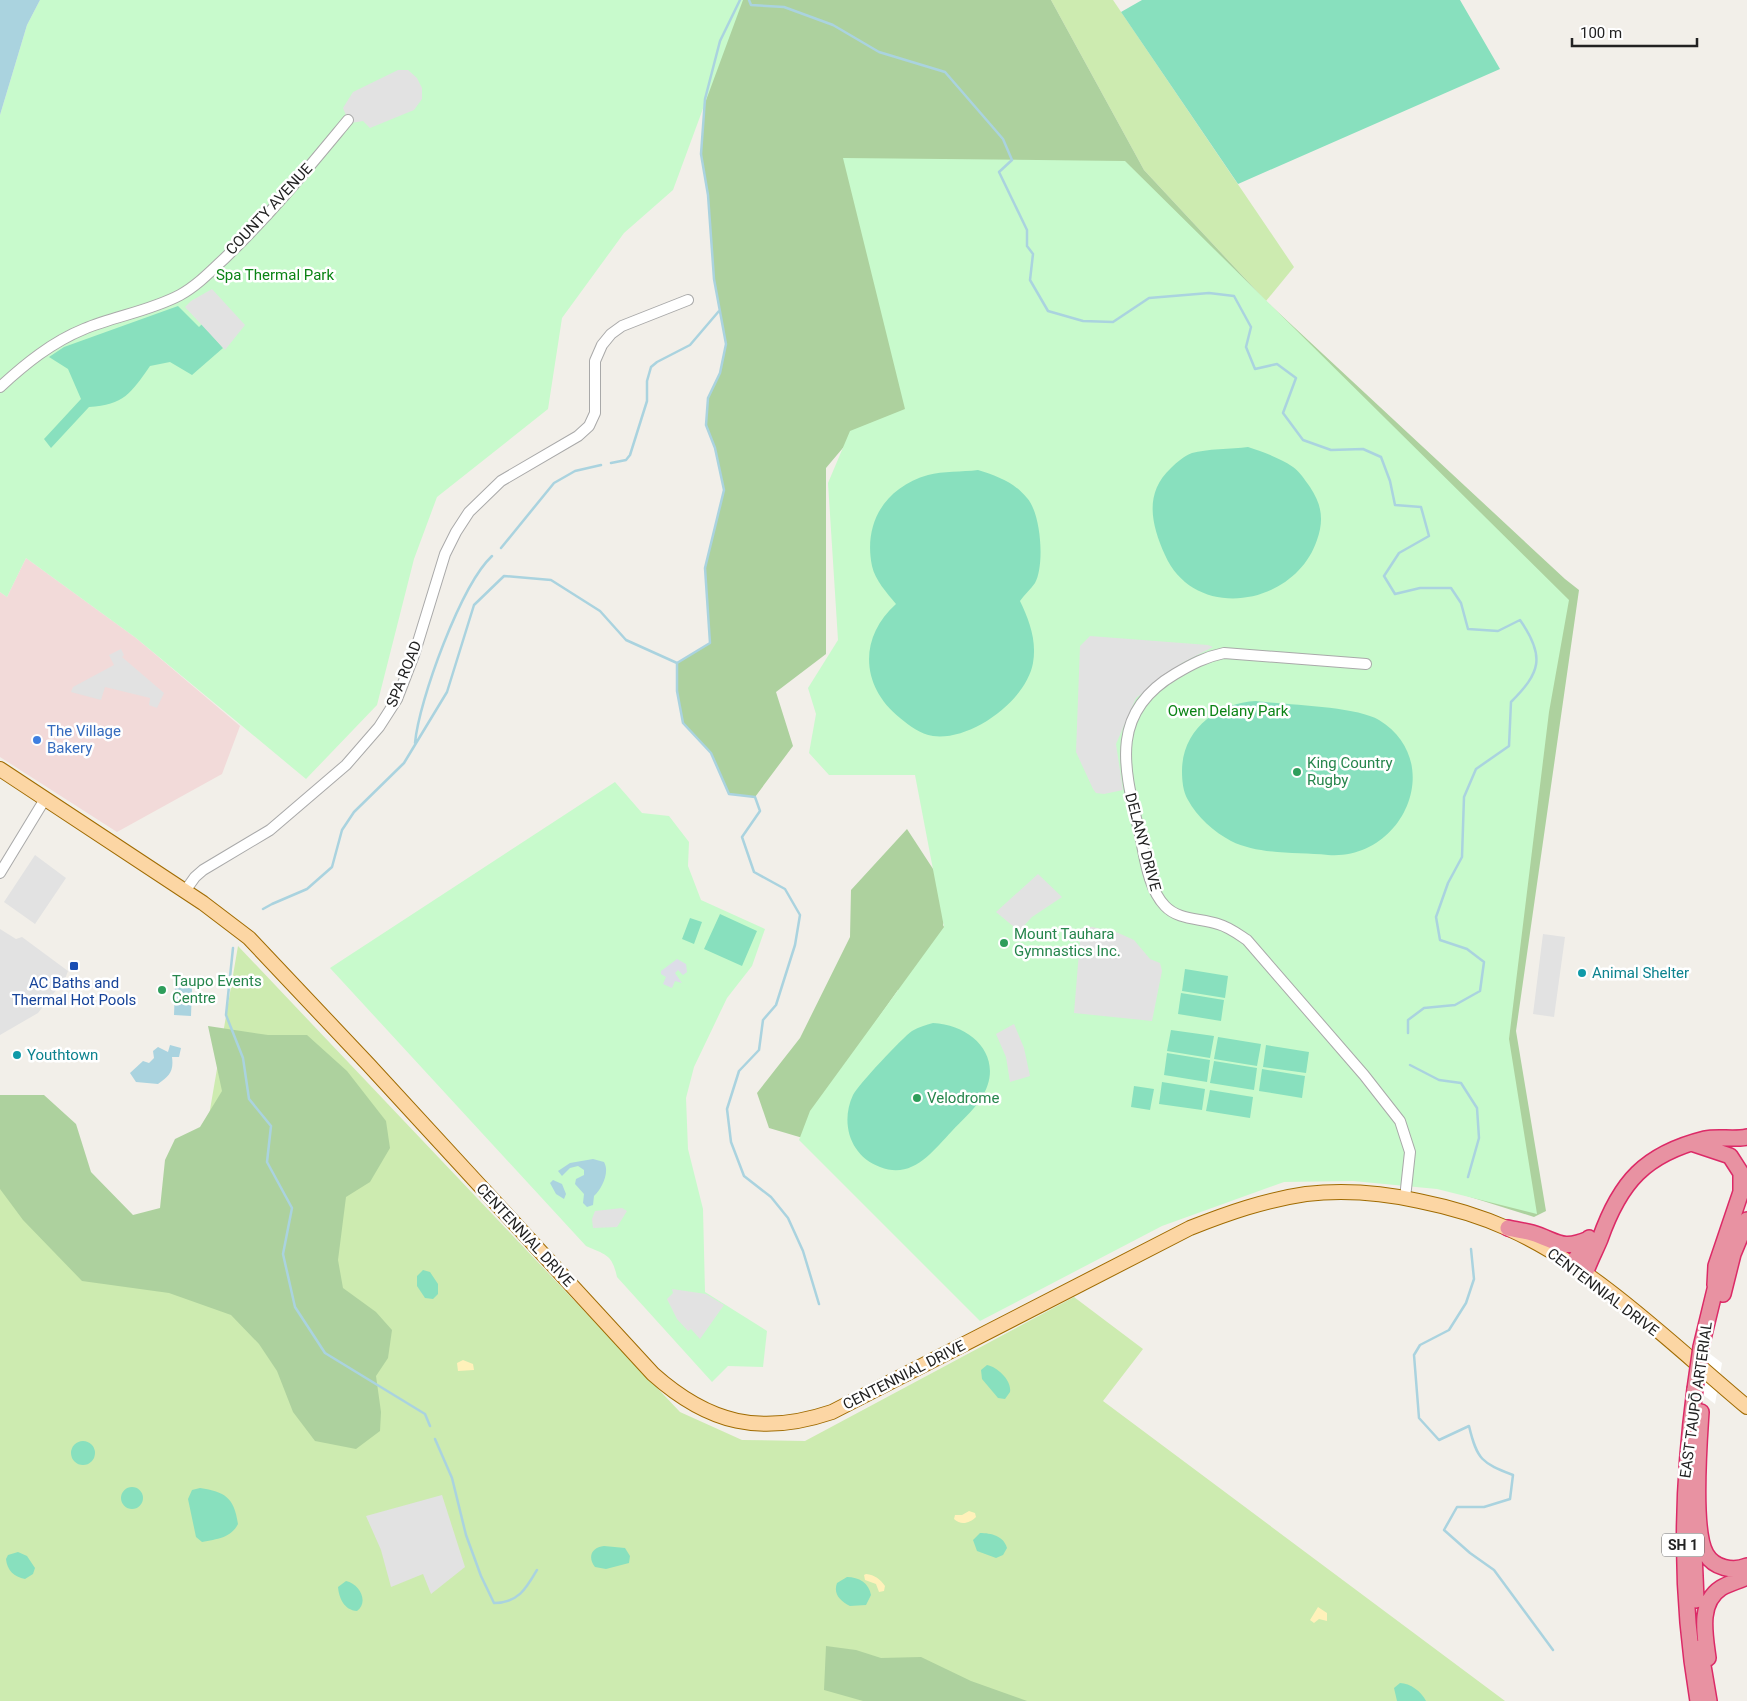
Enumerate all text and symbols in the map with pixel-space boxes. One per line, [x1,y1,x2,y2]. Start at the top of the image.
scale bar [1572,15,1697,47]
text: 100 m [1580,24,1622,42]
street label: COUNTY AVENUE [222,159,316,258]
park label: Spa Thermal Park [216,266,334,284]
street label: SPA ROAD [383,638,425,710]
park label: Owen Delany Park [1168,702,1289,720]
place label: The Village Bakery [47,722,121,757]
marker: The Village Bakery [31,734,43,746]
place label: King Country Rugby [1307,754,1393,789]
marker: King Country Rugby [1291,766,1303,778]
street label: DELANY DRIVE [1121,791,1165,893]
place label: Mount Tauhara Gymnastics Inc. [1014,925,1121,960]
marker: Mount Tauhara Gymnastics Inc. [998,937,1010,949]
marker: AC Baths and Thermal Hot Pools [68,960,80,972]
place label: Animal Shelter [1592,964,1689,982]
marker: Animal Shelter [1576,967,1588,979]
place label: Taupo Events Centre [172,972,262,1007]
place label: AC Baths and Thermal Hot Pools [12,974,136,1009]
marker: Taupo Events Centre [156,984,168,996]
place label: Youthtown [27,1046,98,1064]
marker: Youthtown [11,1049,23,1061]
place label: Velodrome [927,1089,999,1107]
marker: Velodrome [911,1092,923,1104]
street label: CENTENNIAL DRIVE [472,1180,578,1291]
street label: CENTENNIAL DRIVE [1544,1244,1663,1340]
street label: EAST TAUPŌ ARTERIAL [1676,1321,1716,1479]
street label: CENTENNIAL DRIVE [840,1336,969,1414]
road number: SH 1 [1662,1534,1704,1556]

